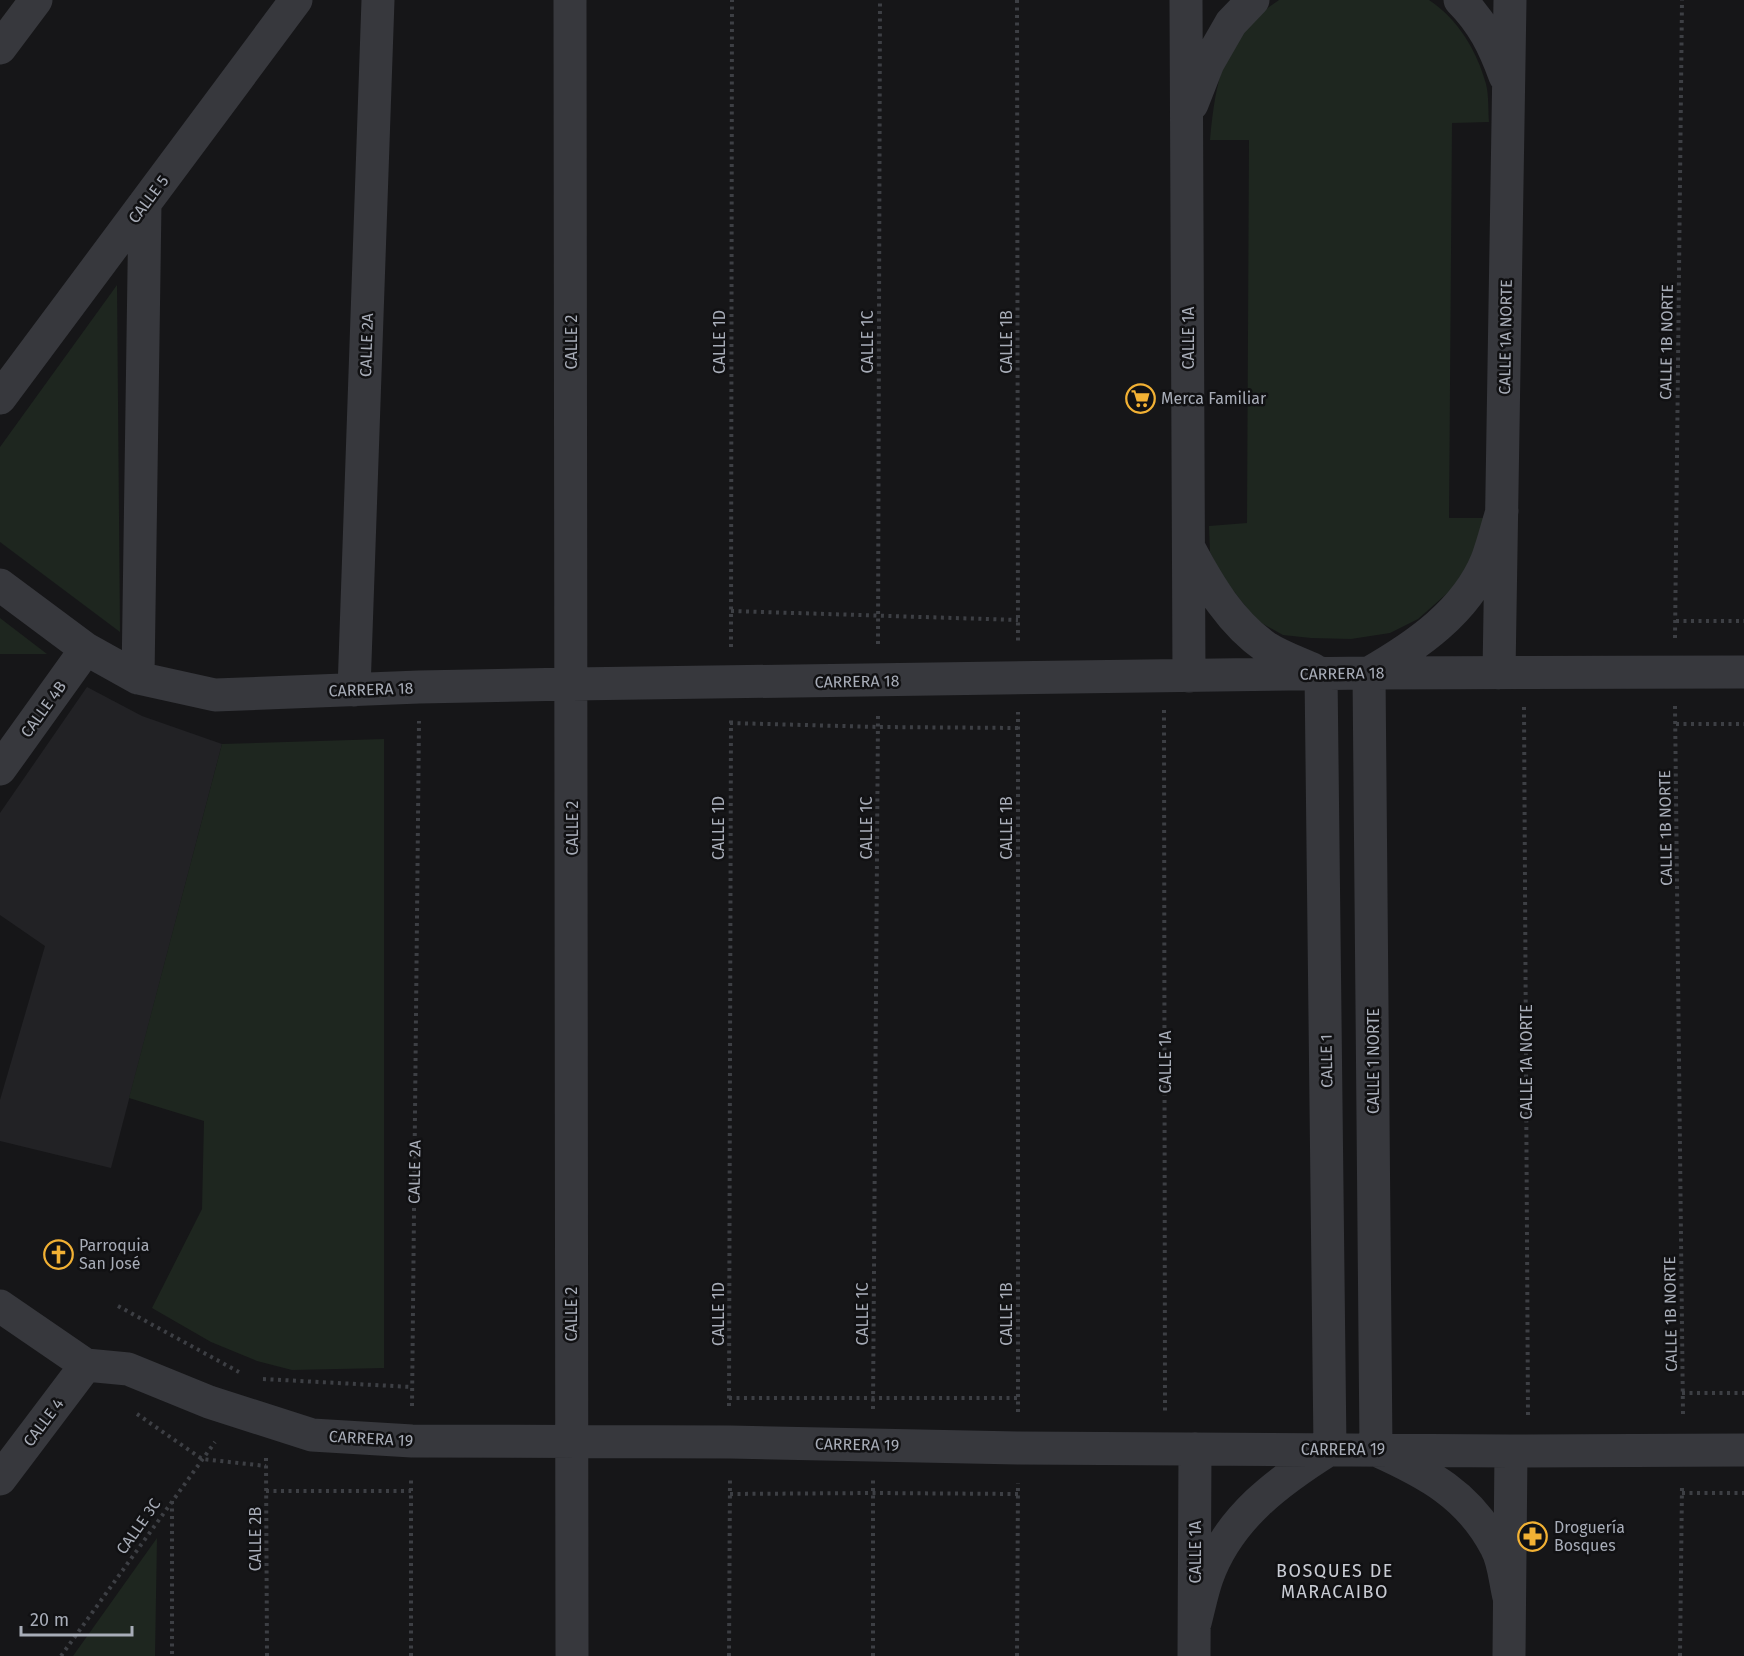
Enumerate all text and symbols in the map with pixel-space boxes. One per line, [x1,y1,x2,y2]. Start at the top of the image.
street label: CALLE 5 [124,172,173,227]
street label: CALLE 1A NORTE [1495,279,1516,395]
street label: CALLE 1B NORTE [1656,284,1677,400]
street label: CALLE 1A [1179,306,1198,369]
street label: CALLE 1D [710,310,729,374]
street label: CALLE 1B [997,310,1016,374]
street label: CALLE 1C [858,311,877,373]
street label: CALLE 2A [356,312,377,377]
street label: CALLE 2 [562,315,581,369]
supermarket icon: Merca Familiar [1124,382,1156,414]
place label: Merca Familiar [1161,389,1267,408]
street label: CARRERA 18 [1299,663,1385,684]
street label: CARRERA 18 [814,671,900,692]
street label: CALLE 4B [17,677,70,741]
street label: CARRERA 18 [328,679,414,700]
street label: CALLE 1B NORTE [1655,770,1676,886]
street label: CALLE 1D [709,796,728,860]
street label: CALLE 1B [997,796,1016,860]
street label: CALLE 1C [857,797,876,859]
street label: CALLE 2 [563,801,582,855]
street label: CALLE 1A NORTE [1517,1004,1536,1120]
street label: CALLE 1 NORTE [1364,1008,1383,1114]
street label: CALLE 1A [1156,1030,1175,1093]
street label: CALLE 1 [1317,1034,1336,1088]
street label: CALLE 2A [404,1139,425,1204]
place label: Parroquia San José [79,1236,149,1273]
church icon: Parroquia San José [42,1238,74,1270]
street label: CALLE 1B NORTE [1660,1256,1681,1372]
street label: CALLE 1D [709,1282,728,1346]
street label: CALLE 1B [997,1282,1016,1346]
street label: CALLE 1C [853,1283,872,1345]
street label: CALLE 2 [562,1287,581,1341]
street label: CALLE 4 [19,1394,68,1450]
street label: CARRERA 19 [328,1427,414,1450]
street label: CARRERA 19 [815,1434,899,1455]
street label: CARRERA 19 [1301,1440,1385,1459]
street label: CALLE 3C [112,1495,165,1558]
street label: CALLE 2B [246,1506,265,1571]
place label: Droguería Bosques [1554,1518,1625,1555]
street label: CALLE 1A [1186,1520,1205,1583]
pharmacy icon: Droguería Bosques [1517,1520,1549,1552]
district label: BOSQUES DE MARACAIBO [1276,1560,1394,1603]
scale bar [21,1599,132,1637]
text: 20 m [30,1609,69,1631]

